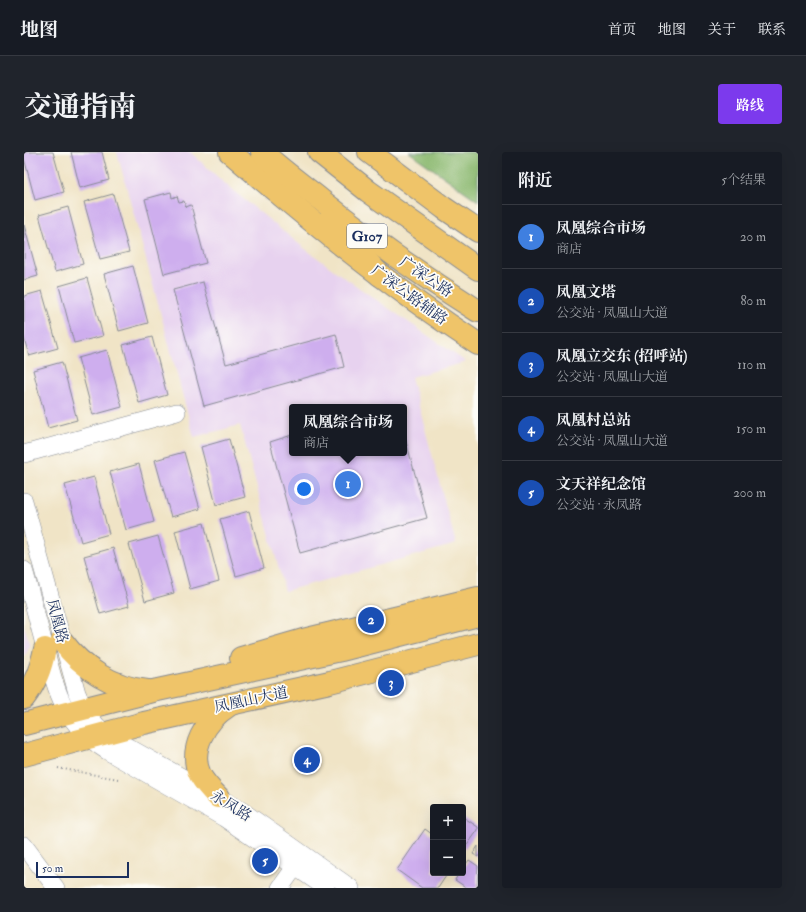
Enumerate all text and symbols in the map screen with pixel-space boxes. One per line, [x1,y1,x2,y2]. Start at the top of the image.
text: 地图 [20,18,58,42]
text: 首页 [608,21,636,38]
text: 地图 [658,21,686,38]
text: 关于 [708,21,736,38]
text: 联系 [758,21,786,38]
button: 路线 [718,84,782,124]
text: 交通指南 [24,90,136,125]
text: 附近 [518,170,552,191]
text: 5个结果 [721,172,766,188]
text: 凤凰综合市场 [556,219,646,238]
road number: G107 [347,224,387,248]
text: 1 [529,229,533,245]
text: 20 m [740,229,766,245]
text: 商店 [556,241,582,257]
street label: 广深公路 [396,252,456,302]
street label: 广深公路辅路 [367,261,451,329]
text: 凤凰文塔 [556,283,616,302]
text: 2 [528,293,534,309]
text: 80 m [740,293,766,309]
text: 公交站 · 凤凰山大道 [556,305,668,321]
text: 凤凰立交东 (招呼站) [556,347,687,366]
text: 3 [529,357,534,373]
text: 110 m [737,357,766,373]
text: 公交站 · 凤凰山大道 [556,369,668,385]
popup [289,404,407,456]
text: 凤凰村总站 [556,411,631,430]
text: 凤凰综合市场 [303,413,393,432]
text: 4 [527,421,535,437]
text: 150 m [736,421,766,437]
text: 公交站 · 凤凰山大道 [556,433,668,449]
text: 商店 [303,435,329,451]
pin: 1 [335,469,361,499]
text: 文天祥纪念馆 [556,475,646,494]
your location [294,479,314,499]
text: 5 [528,485,534,501]
text: 200 m [733,485,766,501]
text: 公交站 · 永凤路 [556,497,642,513]
street label: 凤凰路 [42,597,72,645]
pin: 2 [358,605,384,635]
pin: 3 [378,668,404,698]
street label: 凤凰山大道 [212,683,290,717]
pin: 4 [294,745,320,775]
street label: 永凤路 [207,786,255,826]
map controls [430,804,466,876]
button: + [430,804,466,840]
button: − [430,840,466,876]
pin: 5 [252,846,278,876]
scale bar [36,860,129,879]
text: 50 m [42,862,63,875]

